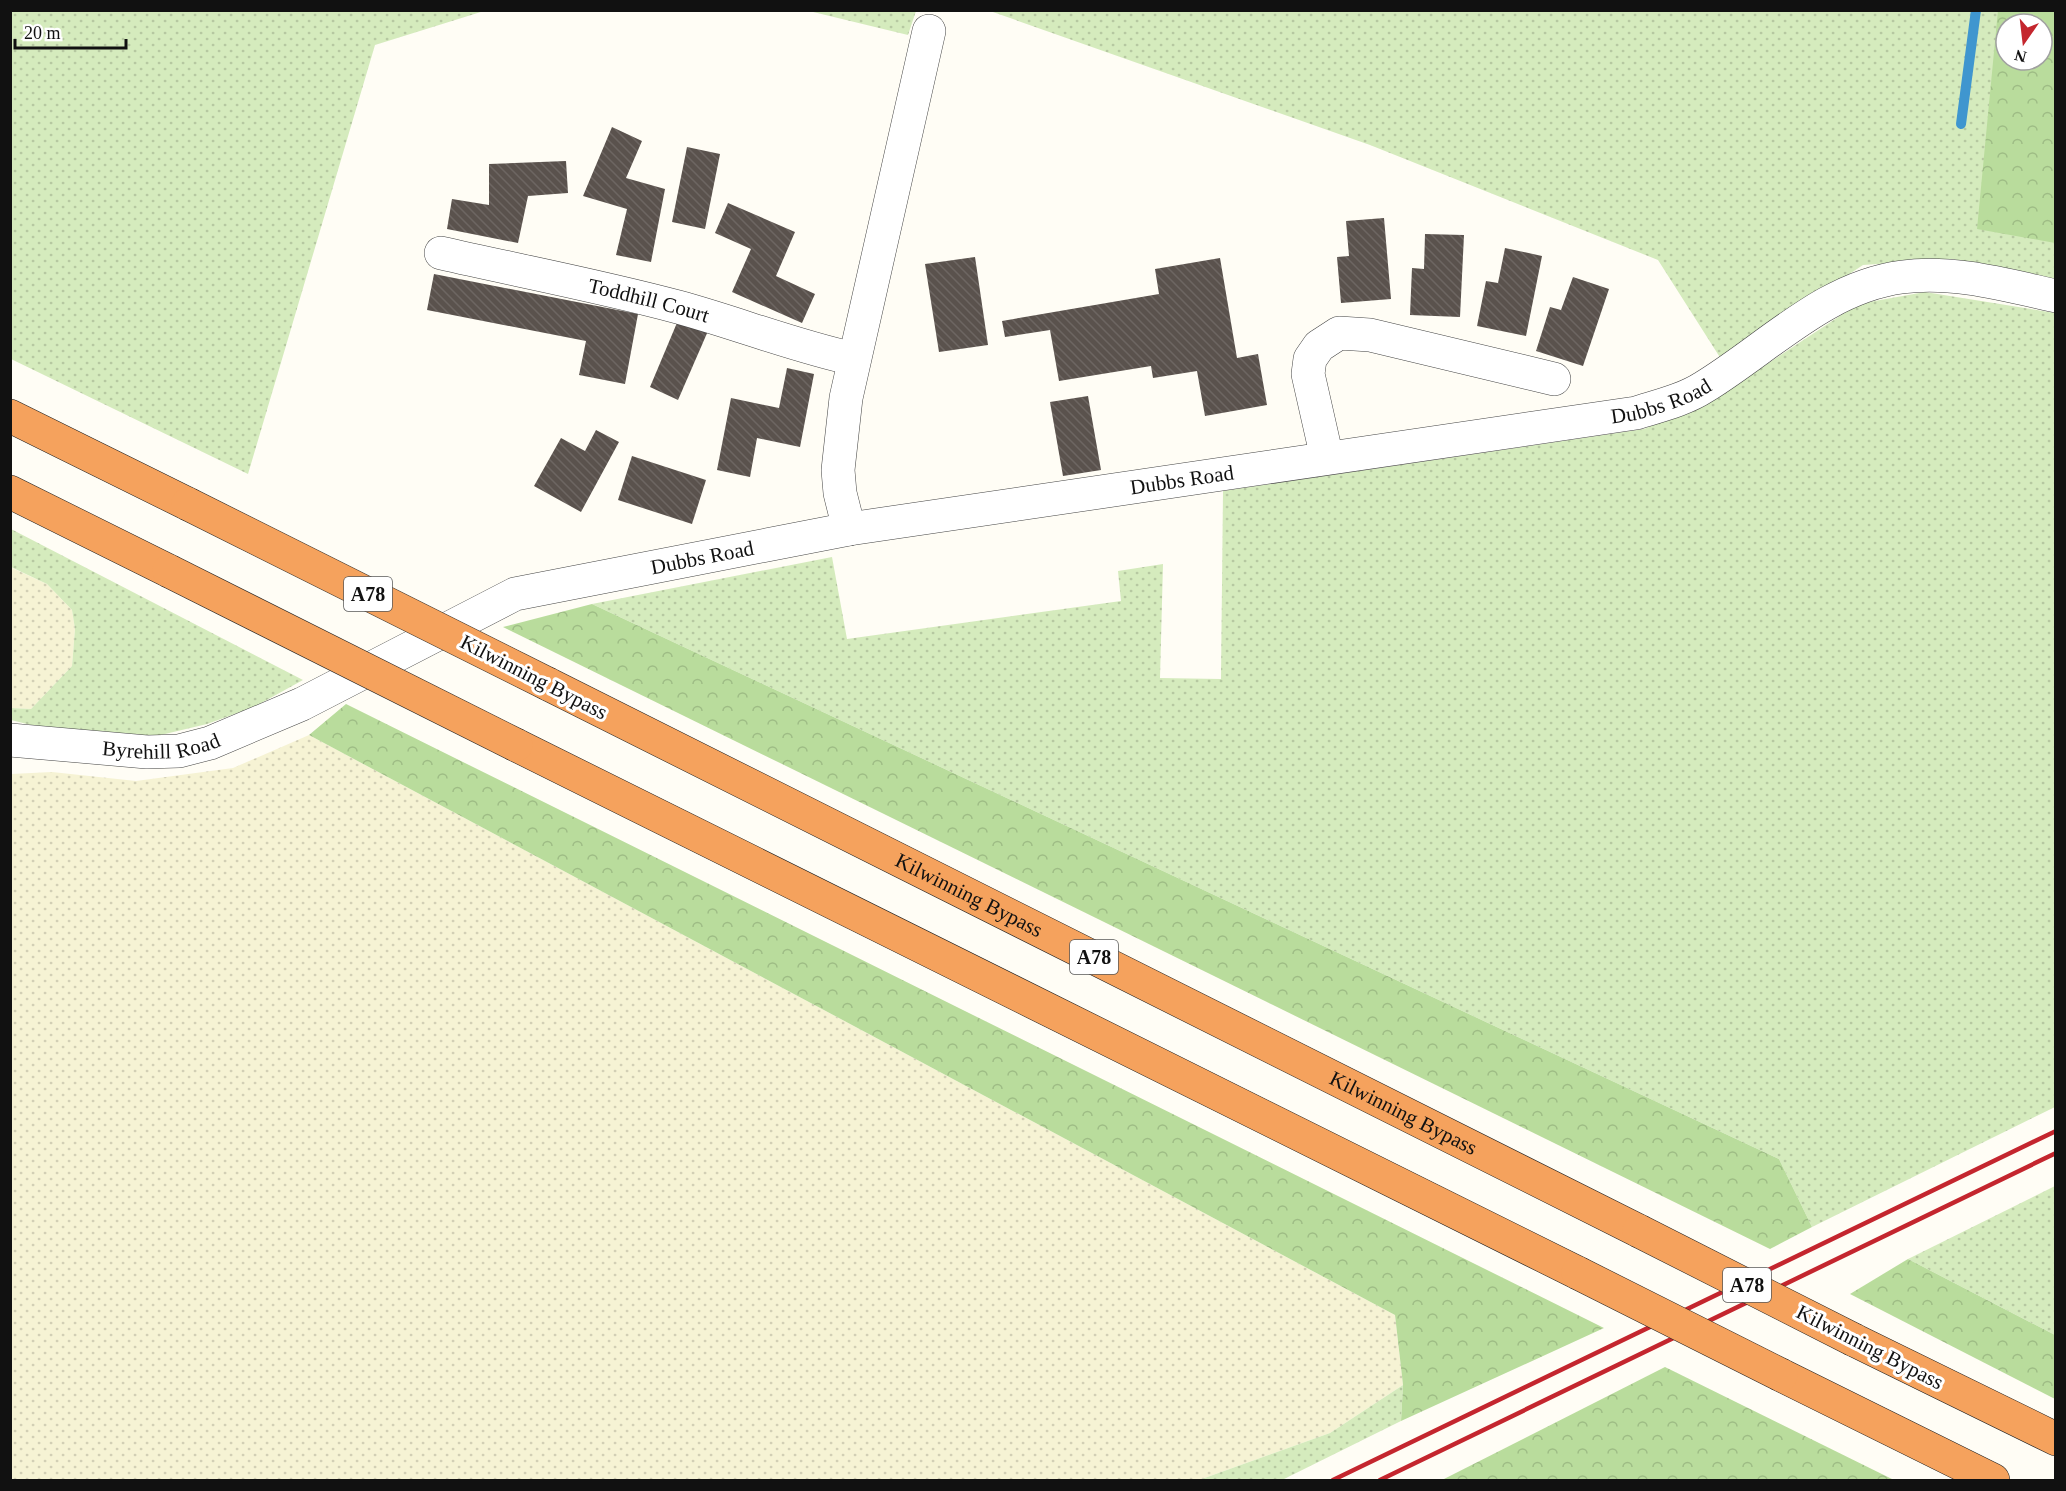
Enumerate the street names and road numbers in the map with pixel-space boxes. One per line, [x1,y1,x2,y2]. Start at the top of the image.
street label: Toddhill Court [586,273,712,327]
street label: Dubbs Road [1609,373,1716,429]
street label: Dubbs Road [1129,460,1236,499]
street label: Dubbs Road [649,536,756,579]
road number: A78 [344,577,392,611]
street label: Kilwinning Bypass [457,630,611,724]
street label: Byrehill Road [101,728,224,764]
street label: Kilwinning Bypass [891,848,1047,942]
road number: A78 [1070,940,1118,974]
street label: Kilwinning Bypass [1326,1066,1481,1160]
road number: A78 [1723,1268,1771,1302]
street label: Kilwinning Bypass [1793,1300,1947,1394]

